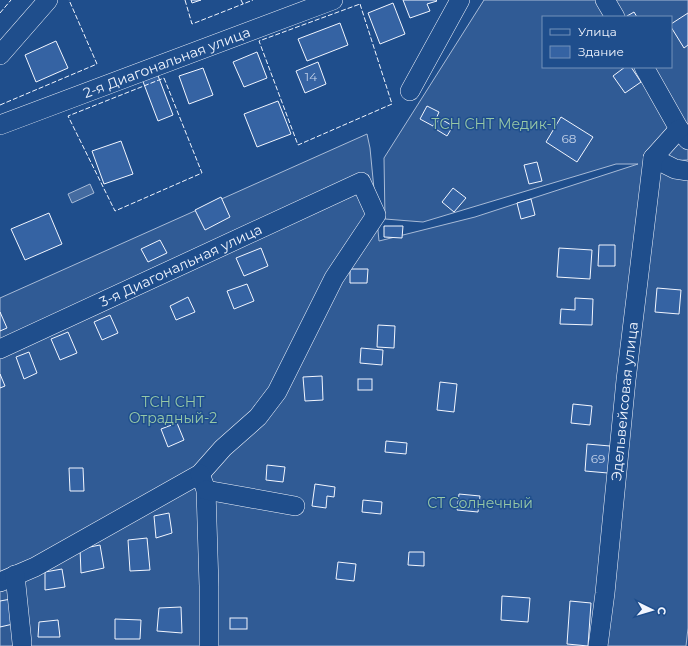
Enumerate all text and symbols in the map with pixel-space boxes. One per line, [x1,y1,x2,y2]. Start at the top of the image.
legend [542,16,672,68]
street label: 2-я Диагональная улица [81,23,253,102]
text: Улица [578,24,617,39]
text: Здание [578,44,624,59]
house number: 14 [305,69,317,84]
park label: ТСН СНТ Медик-1 [431,115,557,133]
house number: 68 [562,131,577,146]
street label: 3-я Диагональная улица [96,220,265,311]
street label: Эдельвейсовая улица [607,321,642,482]
park label: ТСН СНТ Отрадный-2 [129,393,217,427]
house number: 69 [591,451,605,466]
park label: СТ Солнечный [427,494,533,512]
north arrow [632,590,672,630]
text: С [655,606,669,615]

